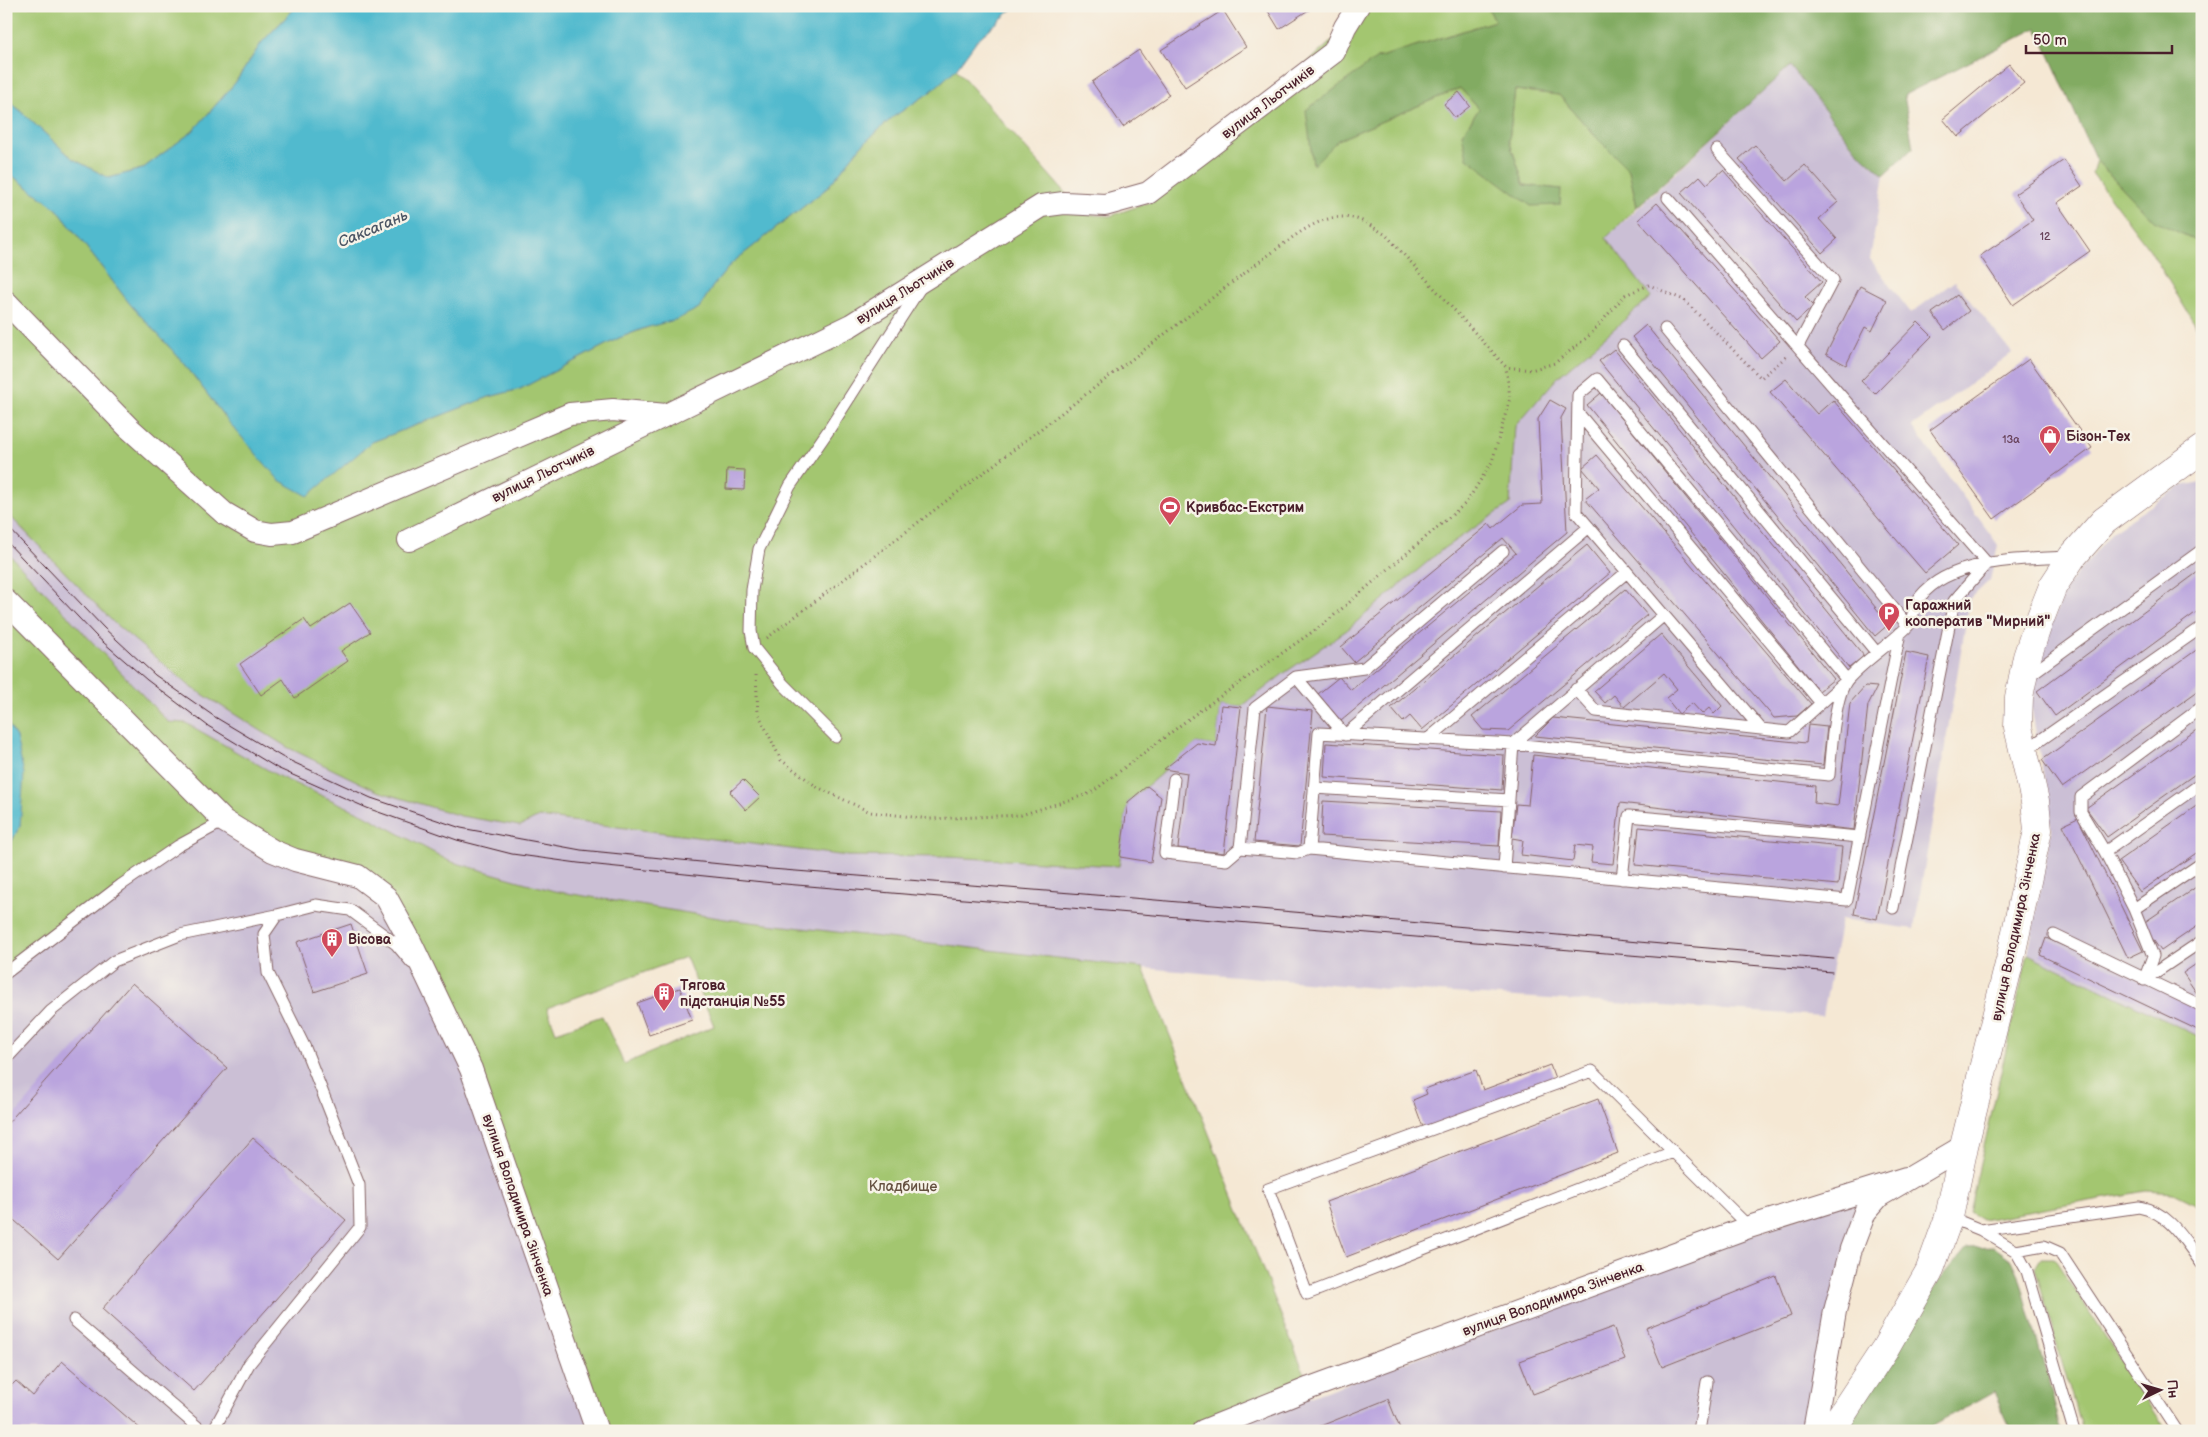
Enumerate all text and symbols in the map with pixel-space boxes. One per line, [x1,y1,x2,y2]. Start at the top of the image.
scale bar [2026,22,2172,54]
text: 50 m [2033,31,2067,50]
street label: вулиця Льотчиків [1218,61,1318,142]
water label: Саксагань [335,206,411,252]
house number: 12 [2040,230,2051,243]
street label: вулиця Льотчиків [853,254,958,328]
shop icon: Бізон-Тех [2038,424,2062,455]
place label: Бізон-Тех [2066,428,2131,445]
house number: 13а [2002,433,2020,446]
street label: вулиця Льотчиків [489,442,598,506]
sports icon: Кривбас-Екстрим [1158,495,1182,526]
place label: Кривбас-Екстрим [1186,499,1304,516]
place label: Гаражний кооператив "Мирний" [1905,597,2050,630]
parking icon: Гаражний кооператив "Мирний" [1877,601,1901,632]
street label: вулиця Володимира Зінченка [1988,831,2044,1022]
building icon: Вісова [320,927,344,958]
place label: Вісова [348,931,392,948]
place label: Тягова підстанція №55 [680,977,785,1010]
building icon: Тягова підстанція №55 [652,981,676,1012]
street label: вулиця Володимира Зінченка [479,1112,557,1299]
park label: Кладбище [869,1178,937,1195]
street label: вулиця Володимира Зінченка [1460,1258,1647,1340]
north arrow [2136,1364,2186,1414]
text: Пн [2163,1379,2182,1399]

